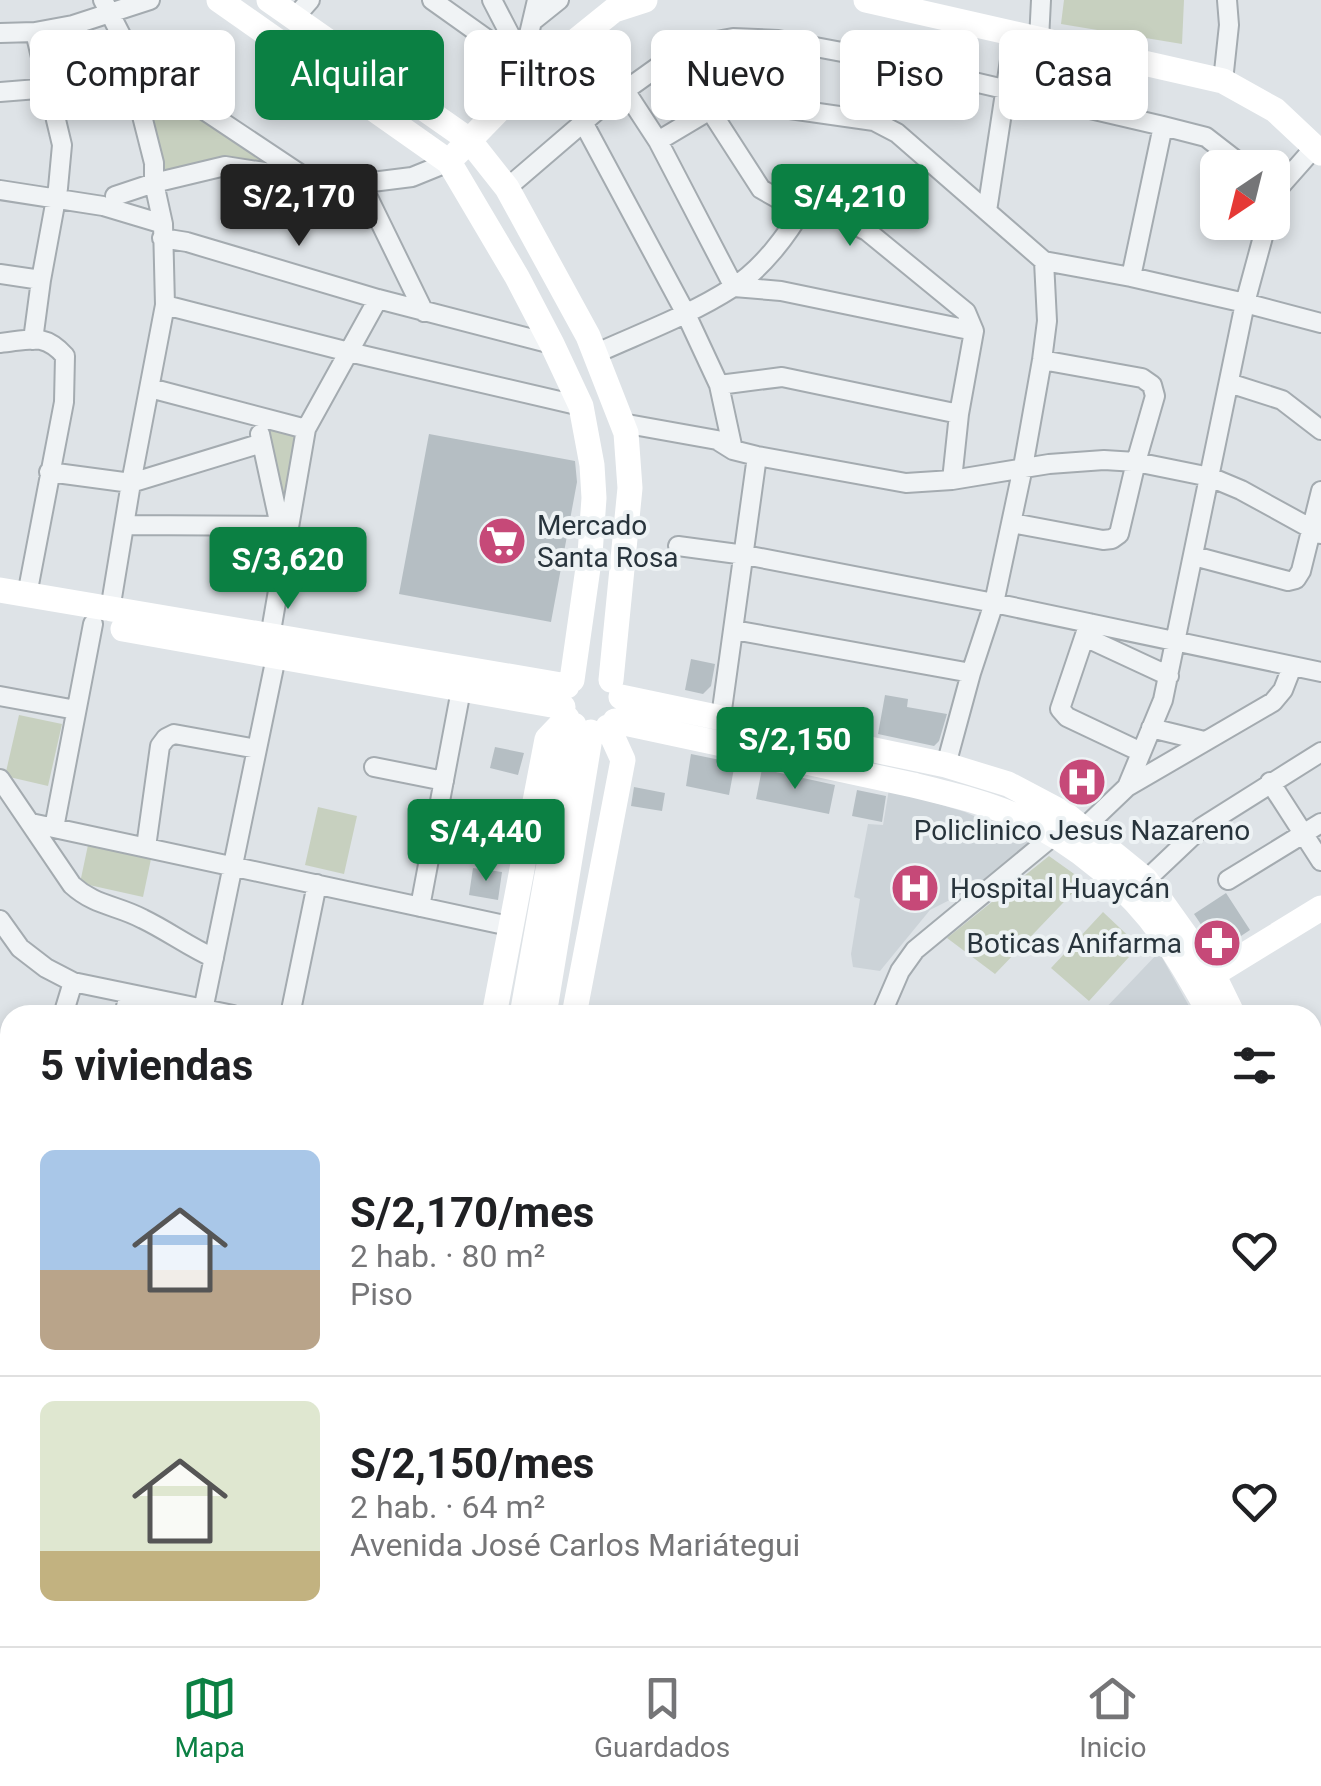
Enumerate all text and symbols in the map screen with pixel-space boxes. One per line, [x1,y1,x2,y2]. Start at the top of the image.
chip: Comprar [30,30,235,120]
chip: Alquilar [255,30,444,120]
chip: Filtros [464,30,631,120]
chip: Nuevo [651,30,820,120]
chip: Piso [840,30,979,120]
chip: Casa [999,30,1148,120]
north arrow [1200,150,1290,240]
map controls [1200,150,1290,240]
pin: S/2,170 [207,164,391,249]
pin: S/4,210 [758,164,942,249]
text: S/2,170 [243,177,355,215]
text: S/4,210 [794,177,906,215]
place label: Mercado Santa Rosa [537,509,679,574]
supermarket icon: Mercado Santa Rosa [476,515,528,567]
pin: S/3,620 [196,527,380,612]
text: S/3,620 [232,540,344,578]
pin: S/2,150 [703,707,887,792]
text: S/2,150 [739,720,851,758]
hospital icon: Policlinico Jesus Nazareno [1056,756,1108,808]
pin: S/4,440 [394,799,578,884]
text: S/4,440 [430,812,542,850]
place label: Policlinico Jesus Nazareno [914,814,1250,847]
hospital icon: Hospital Huaycán [889,862,941,914]
place label: Hospital Huaycán [950,872,1170,905]
pharmacy icon: Boticas Anifarma [1191,917,1243,969]
place label: Boticas Anifarma [967,927,1182,960]
icon: filters [1227,1038,1282,1093]
text: 5 viviendas [40,1041,253,1090]
text: S/2,170/mes [350,1188,594,1237]
icon: home [120,1190,240,1310]
icon: heart [1227,1223,1282,1278]
text: 2 hab. · 80 m² [350,1237,545,1275]
text: Piso [350,1275,413,1313]
text: S/2,150/mes [350,1439,594,1488]
icon: home [120,1441,240,1561]
icon: heart [1227,1474,1282,1529]
text: 2 hab. · 64 m² [350,1488,545,1526]
text: Avenida José Carlos Mariátegui [350,1526,800,1564]
tab: Mapa [174,1671,245,1764]
tab: Guardados [594,1671,730,1764]
tab: Inicio [1079,1671,1147,1764]

